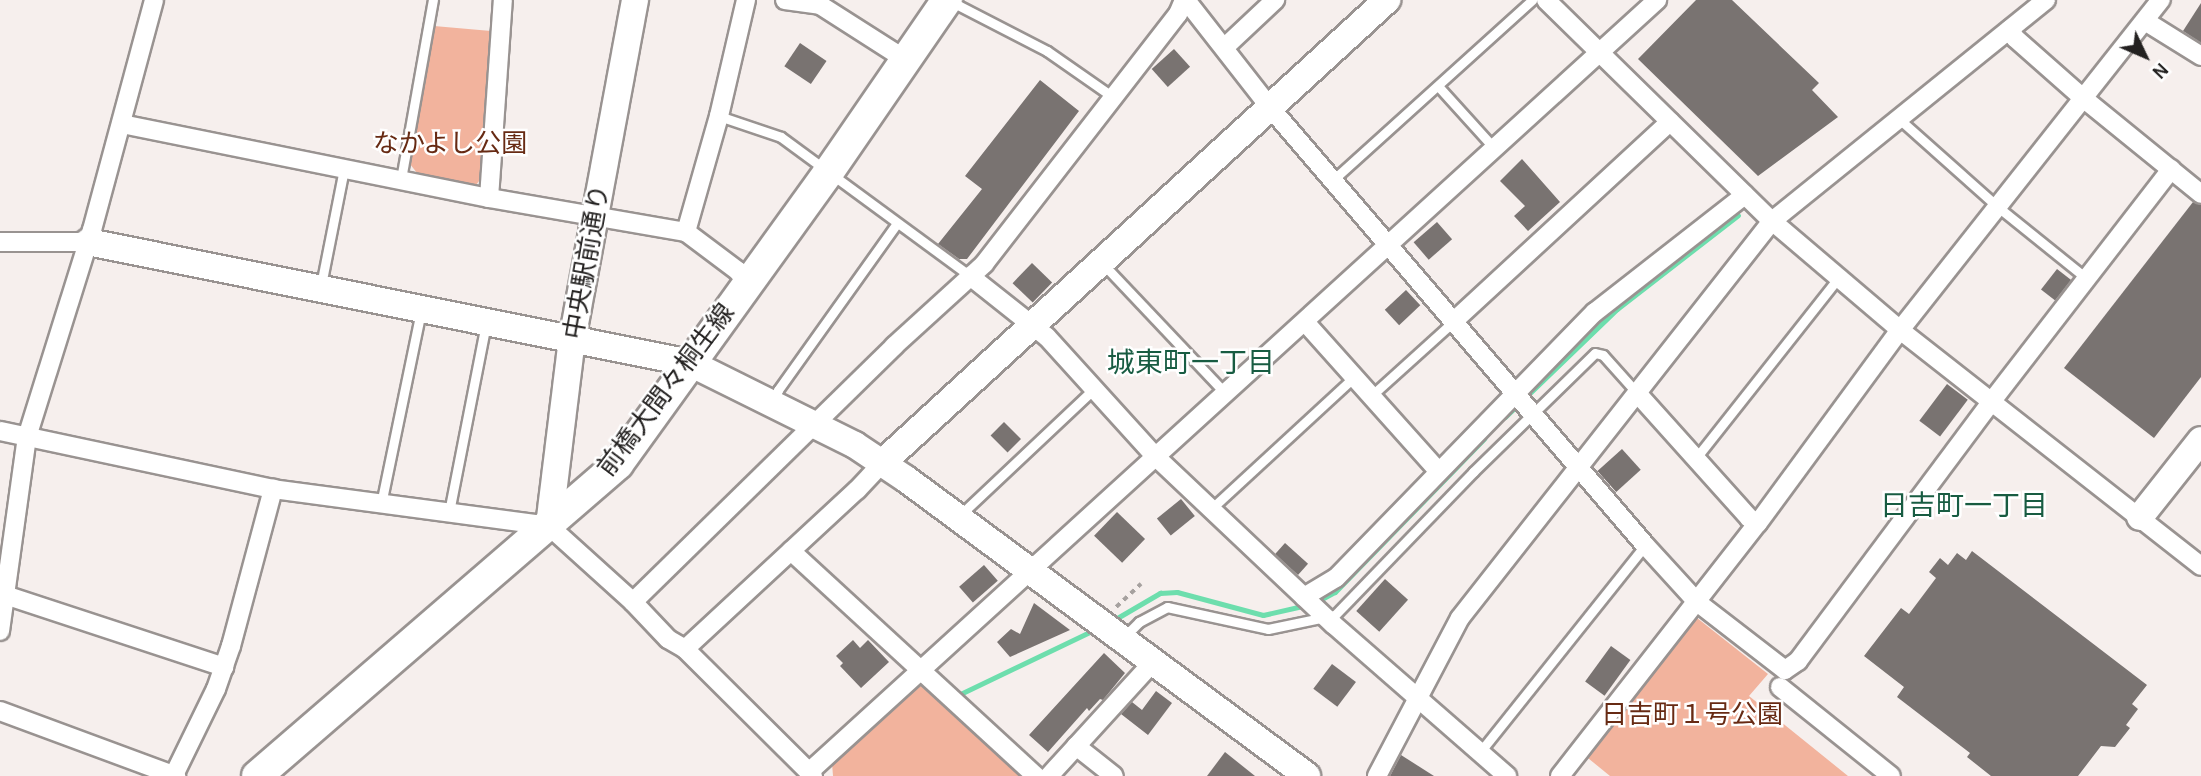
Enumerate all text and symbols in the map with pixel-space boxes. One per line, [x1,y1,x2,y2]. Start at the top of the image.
north arrow [2110,21,2180,91]
text: N [2147,58,2173,83]
park label: なかよし公園 [372,128,528,160]
street label: 中央駅前通り [558,182,616,342]
street label: 前橋大間々桐生線 [591,298,741,482]
district label: 城東町一丁目 [1107,346,1275,380]
district label: 日吉町一丁目 [1880,489,2048,523]
park label: 日吉町１号公園 [1601,699,1783,731]

